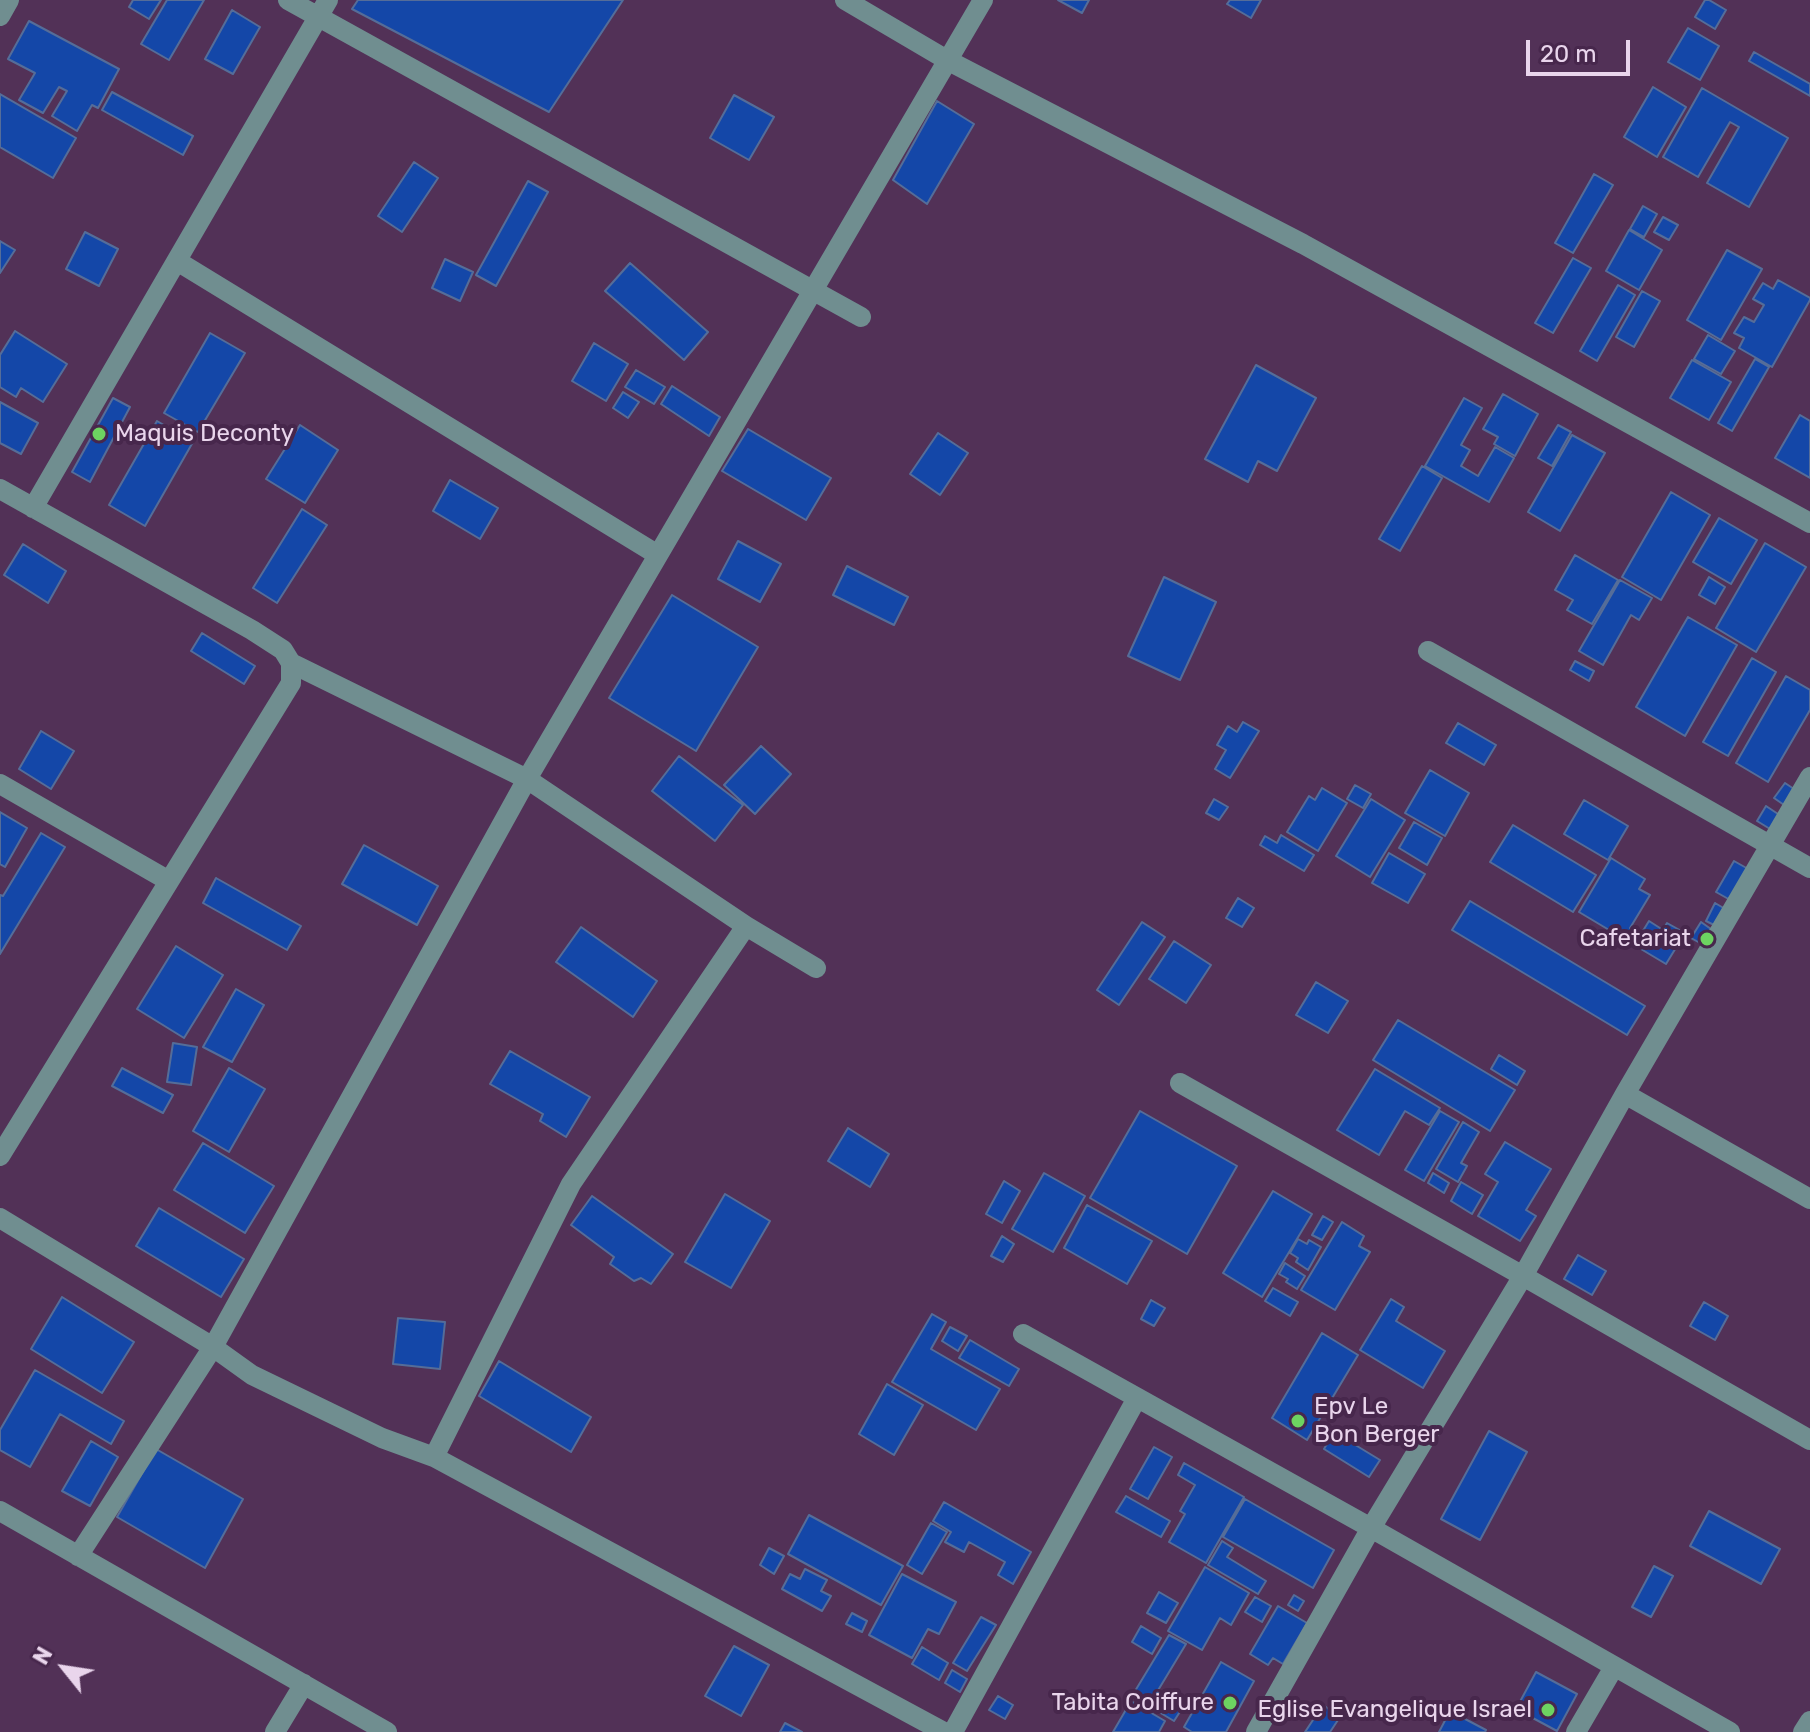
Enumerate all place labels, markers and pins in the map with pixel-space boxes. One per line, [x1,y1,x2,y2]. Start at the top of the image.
place label: Maquis Deconty [115,420,294,448]
marker: Maquis Deconty [90,425,108,443]
place label: Cafetariat [1579,925,1691,953]
marker: Cafetariat [1698,930,1716,948]
place label: Epv Le Bon Berger [1314,1393,1439,1449]
marker: Epv Le Bon Berger [1289,1412,1307,1430]
place label: Tabita Coiffure [1052,1689,1214,1717]
marker: Tabita Coiffure [1221,1694,1239,1712]
place label: Eglise Evangelique Israel [1258,1696,1532,1724]
marker: Eglise Evangelique Israel [1539,1701,1557,1719]

